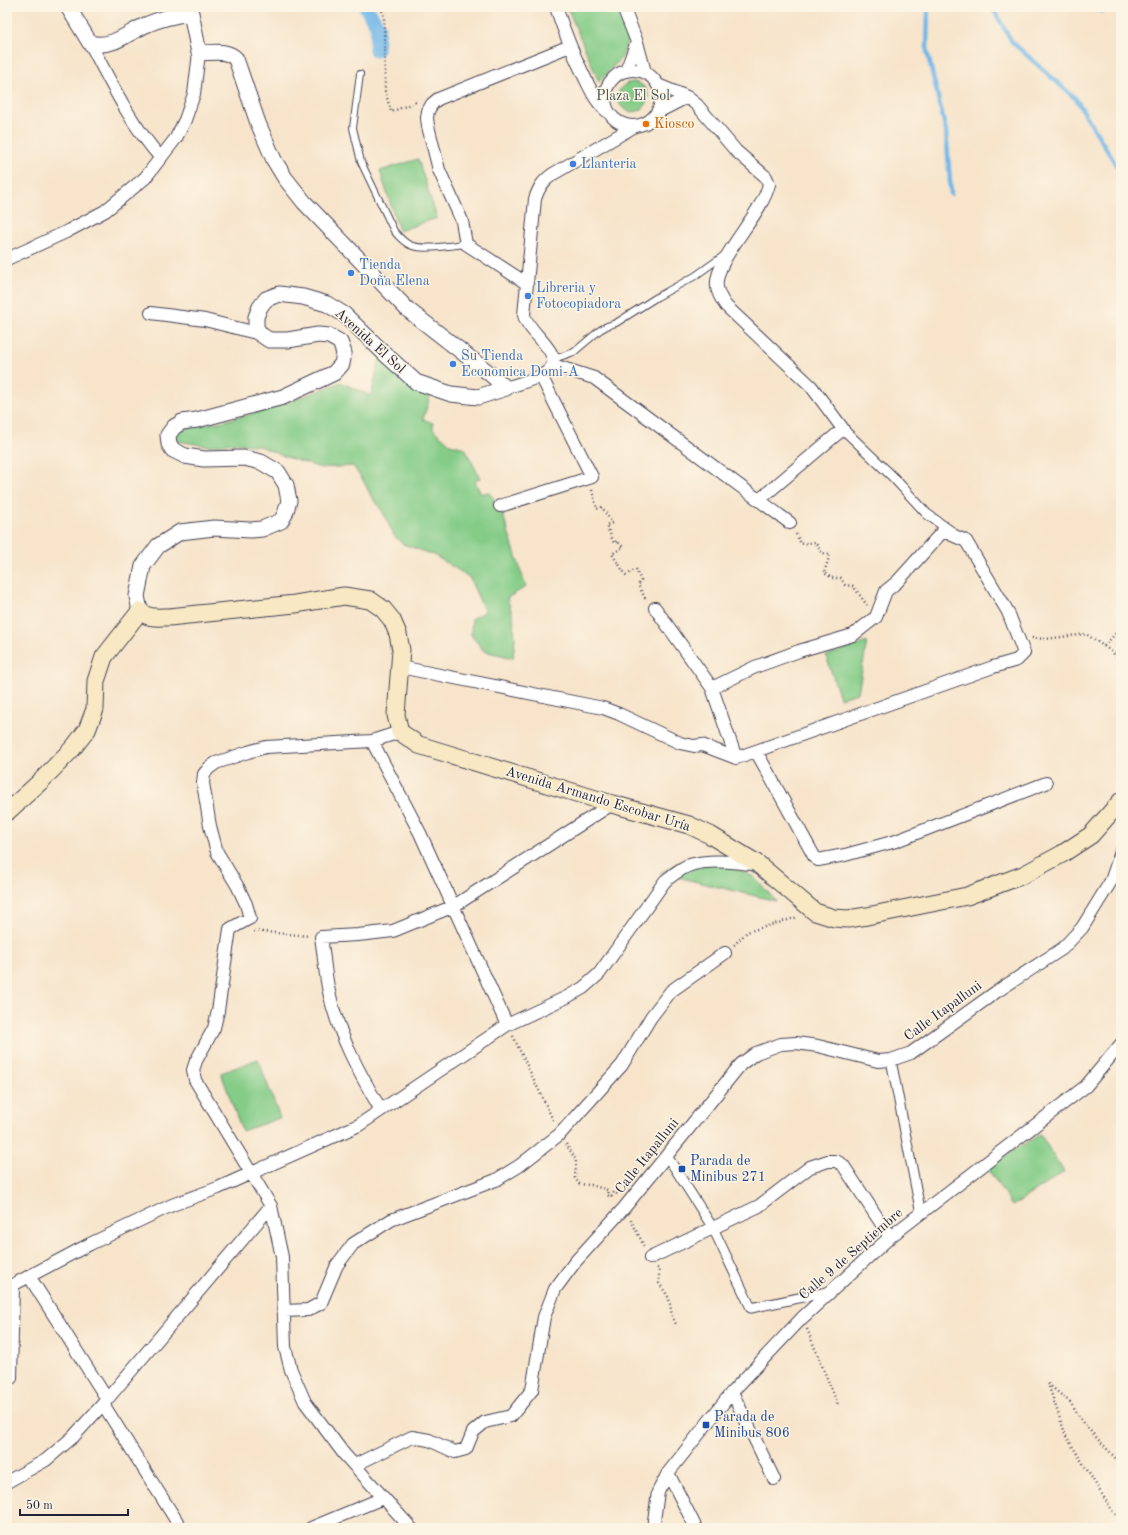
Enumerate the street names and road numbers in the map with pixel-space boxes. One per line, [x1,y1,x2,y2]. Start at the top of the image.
street label: Avenida El Sol [332,306,408,376]
street label: Avenida Armando Escobar Uría [504,764,692,834]
street label: Calle Itapalluni [902,978,985,1044]
street label: Calle Itapalluni [613,1116,682,1196]
street label: Calle 9 de Septiembre [797,1205,905,1303]

